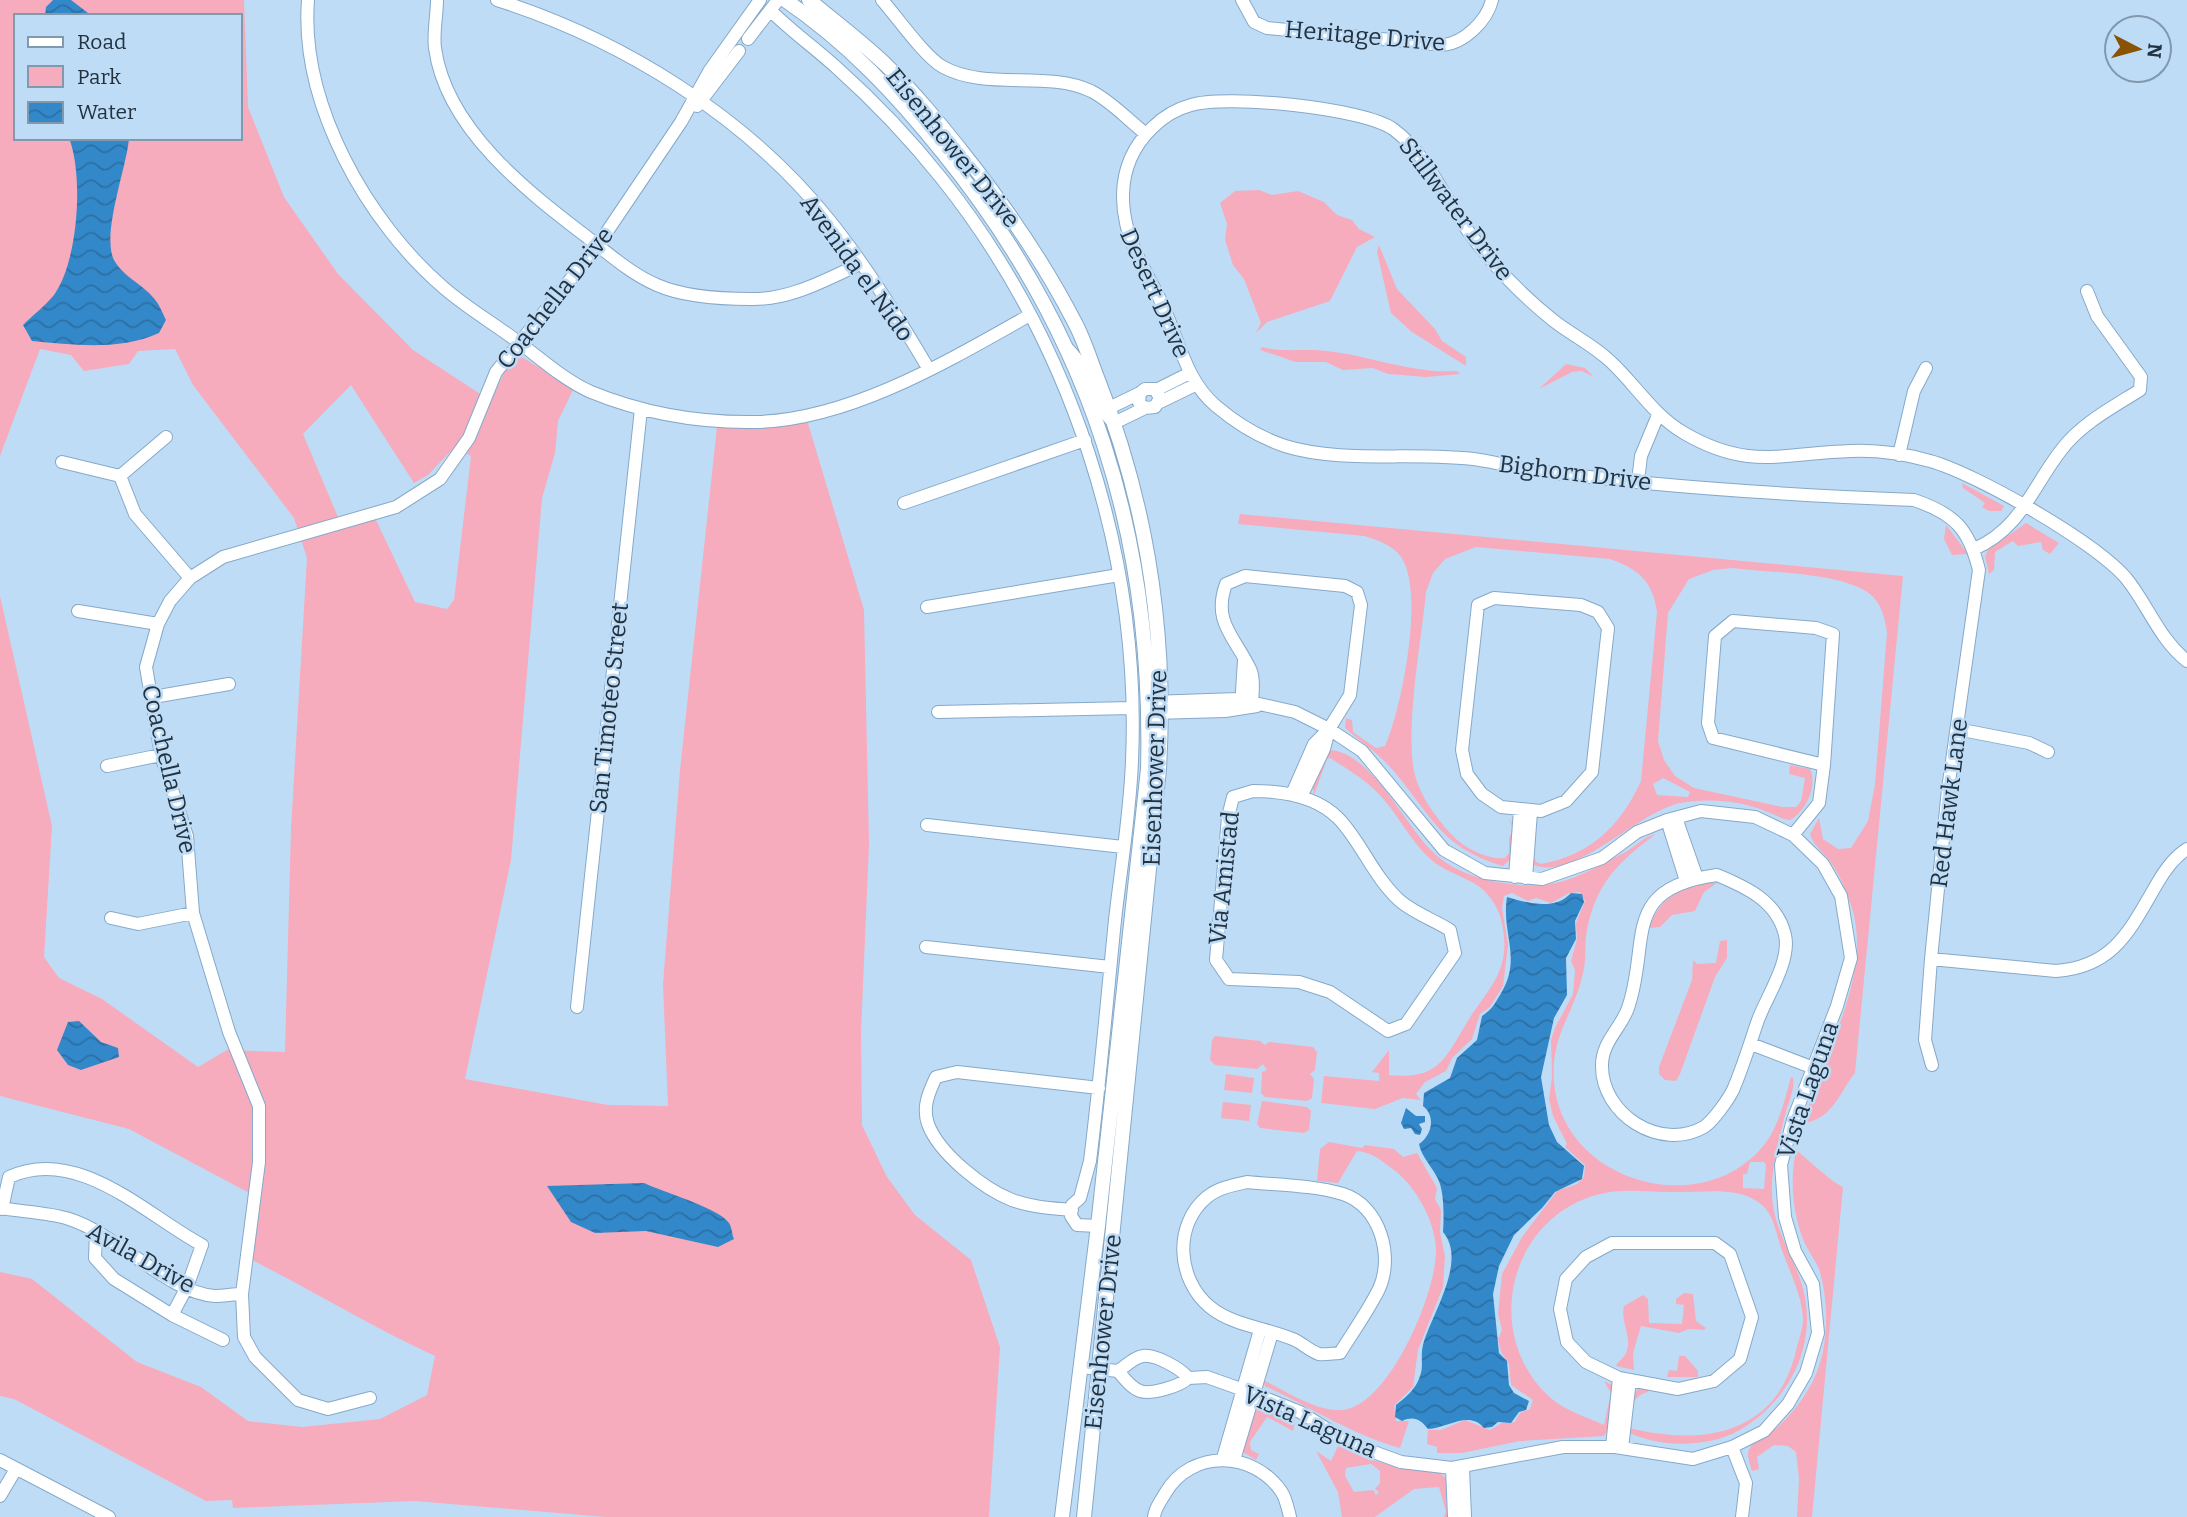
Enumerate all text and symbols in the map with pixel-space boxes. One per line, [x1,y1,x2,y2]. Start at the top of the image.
legend [14,14,242,140]
north arrow [2103,14,2173,84]
street label: Heritage Drive [1284,15,1446,57]
text: Road [77,29,126,55]
text: N [2142,42,2167,60]
street label: Eisenhower Drive [880,63,1026,233]
text: Park [77,64,121,90]
text: Water [77,99,136,125]
street label: Stillwater Drive [1393,132,1519,286]
street label: Avenida el Nido [794,189,920,347]
street label: Coachella Drive [491,222,619,374]
street label: Desert Drive [1114,224,1196,362]
street label: Bighorn Drive [1497,450,1653,496]
street label: San Timoteo Street [584,601,634,815]
street label: Eisenhower Drive [1138,669,1172,867]
street label: Coachella Drive [136,682,202,856]
street label: Red Hawk Lane [1925,717,1973,889]
street label: Via Amistad [1203,810,1245,946]
street label: Vista Laguna [1771,1018,1845,1162]
street label: Avila Drive [82,1217,200,1299]
street label: Eisenhower Drive [1079,1233,1127,1431]
street label: Vista Laguna [1239,1380,1381,1464]

